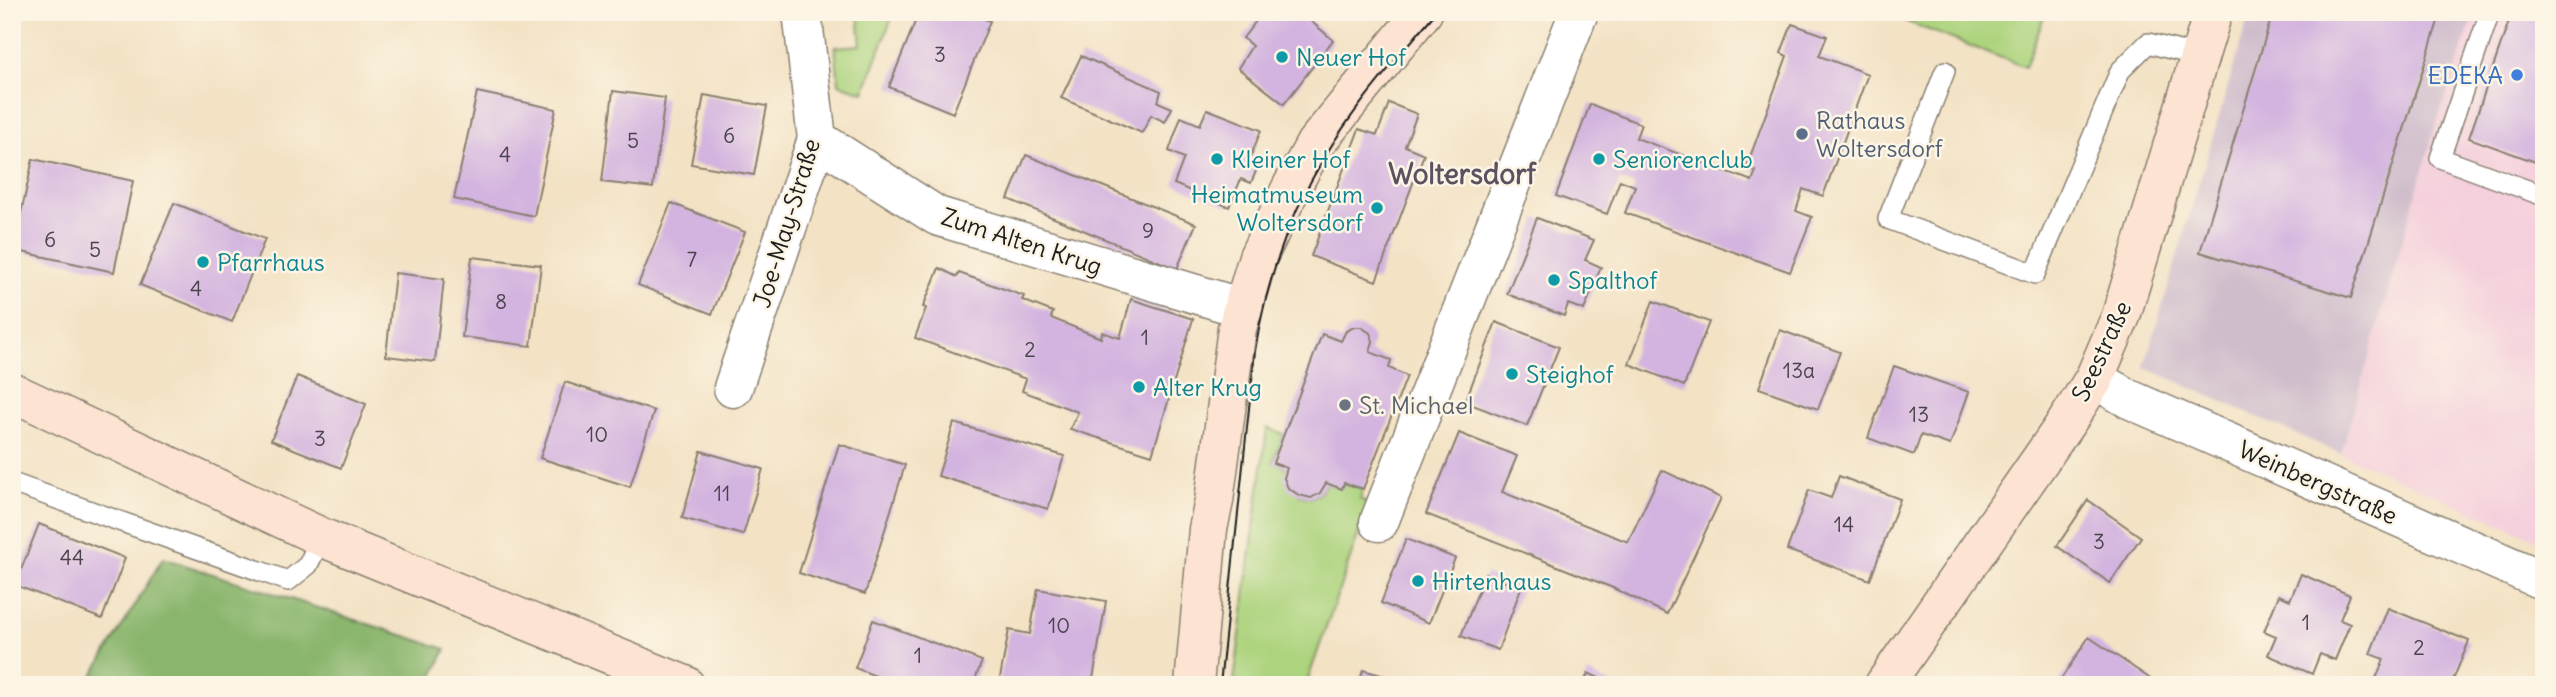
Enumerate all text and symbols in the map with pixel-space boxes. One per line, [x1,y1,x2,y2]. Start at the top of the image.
house number: 3 [934,41,946,68]
place label: Neuer Hof [1296,42,1407,72]
marker: Neuer Hof [1274,49,1290,65]
place label: EDEKA [2428,60,2503,90]
marker: EDEKA [2509,67,2525,83]
place label: Rathaus Woltersdorf [1816,105,1944,163]
house number: 6 [723,122,735,149]
marker: Rathaus Woltersdorf [1794,126,1810,142]
house number: 5 [627,127,639,154]
street label: Joe-May-Straße [746,135,826,311]
house number: 4 [499,141,511,168]
place label: Kleiner Hof [1231,144,1351,174]
place label: Seniorenclub [1613,144,1753,174]
marker: Kleiner Hof [1209,151,1225,167]
marker: Seniorenclub [1591,151,1607,167]
district label: Woltersdorf [1388,156,1537,192]
place label: Heimatmuseum Woltersdorf [1191,179,1364,237]
marker: Heimatmuseum Woltersdorf [1369,200,1385,216]
street label: Zum Alten Krug [938,201,1106,281]
house number: 9 [1142,217,1154,244]
house number: 6 [44,226,56,253]
house number: 5 [89,236,101,263]
house number: 7 [687,246,697,273]
place label: Pfarrhaus [217,247,325,277]
marker: Pfarrhaus [195,254,211,270]
place label: Spalthof [1568,265,1658,295]
marker: Spalthof [1546,272,1562,288]
house number: 4 [190,275,202,302]
house number: 8 [495,288,507,315]
street label: Seestraße [2065,296,2137,406]
house number: 1 [1141,324,1149,351]
house number: 2 [1024,336,1036,363]
house number: 13a [1783,357,1815,384]
place label: Steighof [1526,359,1615,389]
marker: Steighof [1504,366,1520,382]
place label: Alter Krug [1153,372,1262,402]
marker: Alter Krug [1131,379,1147,395]
place label: St. Michael [1359,390,1473,420]
marker: St. Michael [1337,397,1353,413]
house number: 13 [1909,401,1929,428]
house number: 10 [586,421,608,448]
house number: 3 [314,425,326,452]
street label: Weinbergstraße [2234,434,2402,530]
house number: 11 [714,480,730,507]
house number: 14 [1834,511,1854,538]
house number: 3 [2093,528,2105,555]
house number: 44 [60,544,84,571]
place label: Hirtenhaus [1432,566,1551,596]
marker: Hirtenhaus [1410,573,1426,589]
house number: 1 [2302,609,2310,636]
house number: 10 [1048,612,1070,639]
house number: 2 [2413,634,2425,661]
house number: 1 [914,642,922,669]

